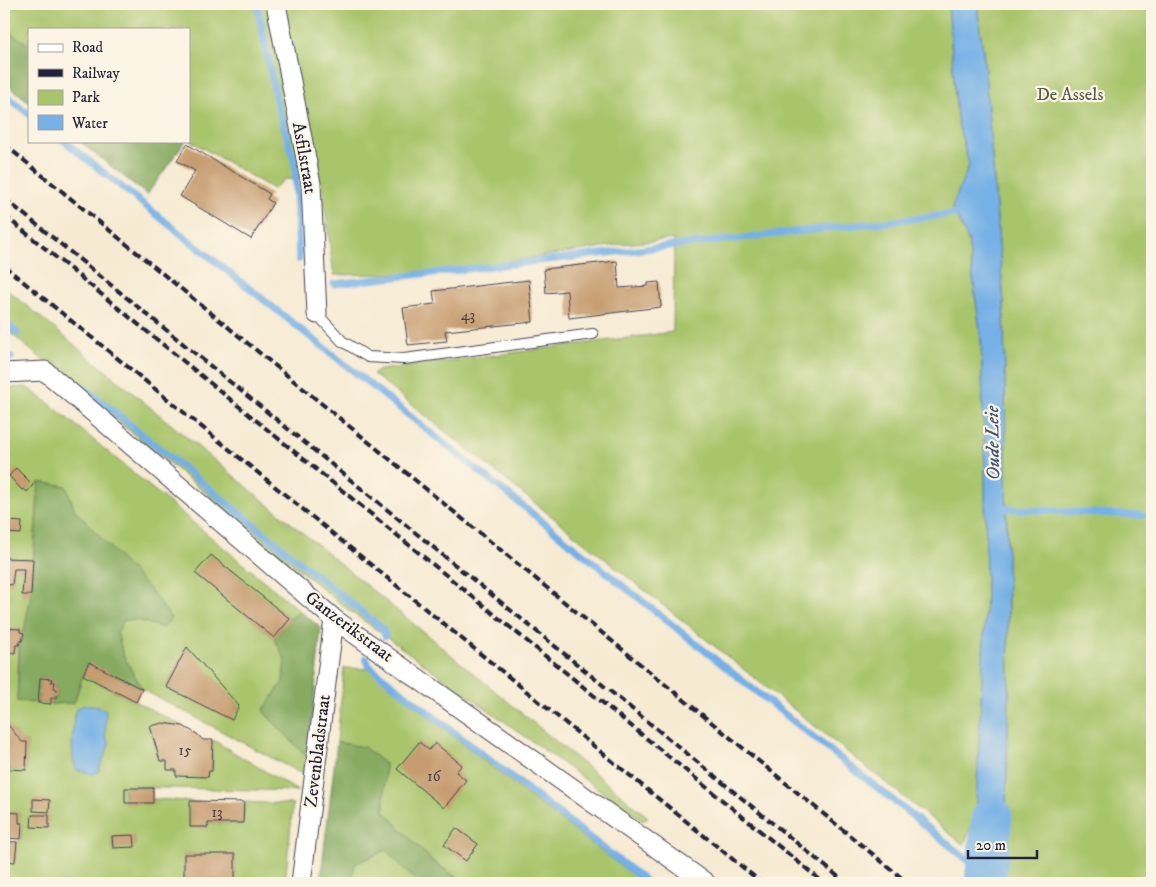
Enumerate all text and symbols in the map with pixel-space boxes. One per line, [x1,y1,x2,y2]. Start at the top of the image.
legend [28,28,190,142]
text: Road [72,38,104,57]
text: Railway [72,64,120,83]
park label: De Assels [1036,84,1104,106]
text: Park [72,88,101,107]
text: Water [71,114,108,133]
street label: Asfilstraat [287,120,321,196]
house number: 43 [461,306,475,325]
water label: Oude Leie [981,405,1005,480]
street label: Ganzerikstraat [301,587,398,667]
street label: Zevenbladstraat [300,693,336,809]
house number: 15 [179,741,192,760]
house number: 16 [427,767,442,786]
house number: 13 [211,803,223,822]
scale bar [968,827,1037,859]
text: 20 m [976,836,1006,855]

